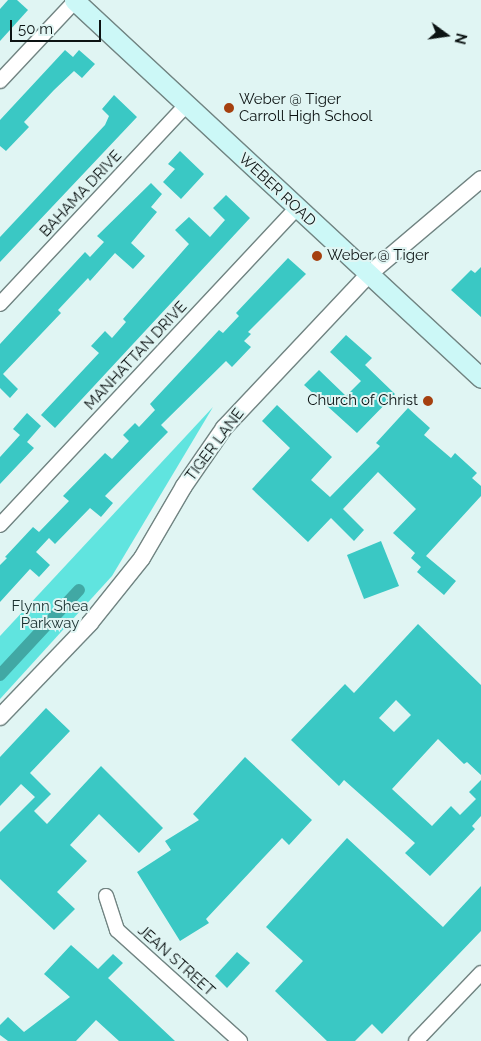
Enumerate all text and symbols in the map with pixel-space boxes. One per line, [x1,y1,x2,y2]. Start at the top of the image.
scale bar [12,10,104,42]
north arrow [421,10,471,60]
text: 50 m [18,20,53,38]
text: N [451,32,470,46]
place label: Weber @ Tiger Carroll High School [239,90,373,125]
marker: Weber @ Tiger Carroll High School [223,102,235,114]
street label: BAHAMA DRIVE [36,147,126,241]
street label: WEBER ROAD [235,150,319,230]
place label: Weber @ Tiger [327,247,430,265]
marker: Weber @ Tiger [311,250,323,262]
street label: MANHATTAN DRIVE [81,298,191,414]
place label: Church of Christ [307,392,418,410]
marker: Church of Christ [422,395,434,407]
street label: TIGER LANE [182,405,248,485]
park label: Flynn Shea Parkway [12,597,88,632]
street label: JEAN STREET [134,922,218,1000]

